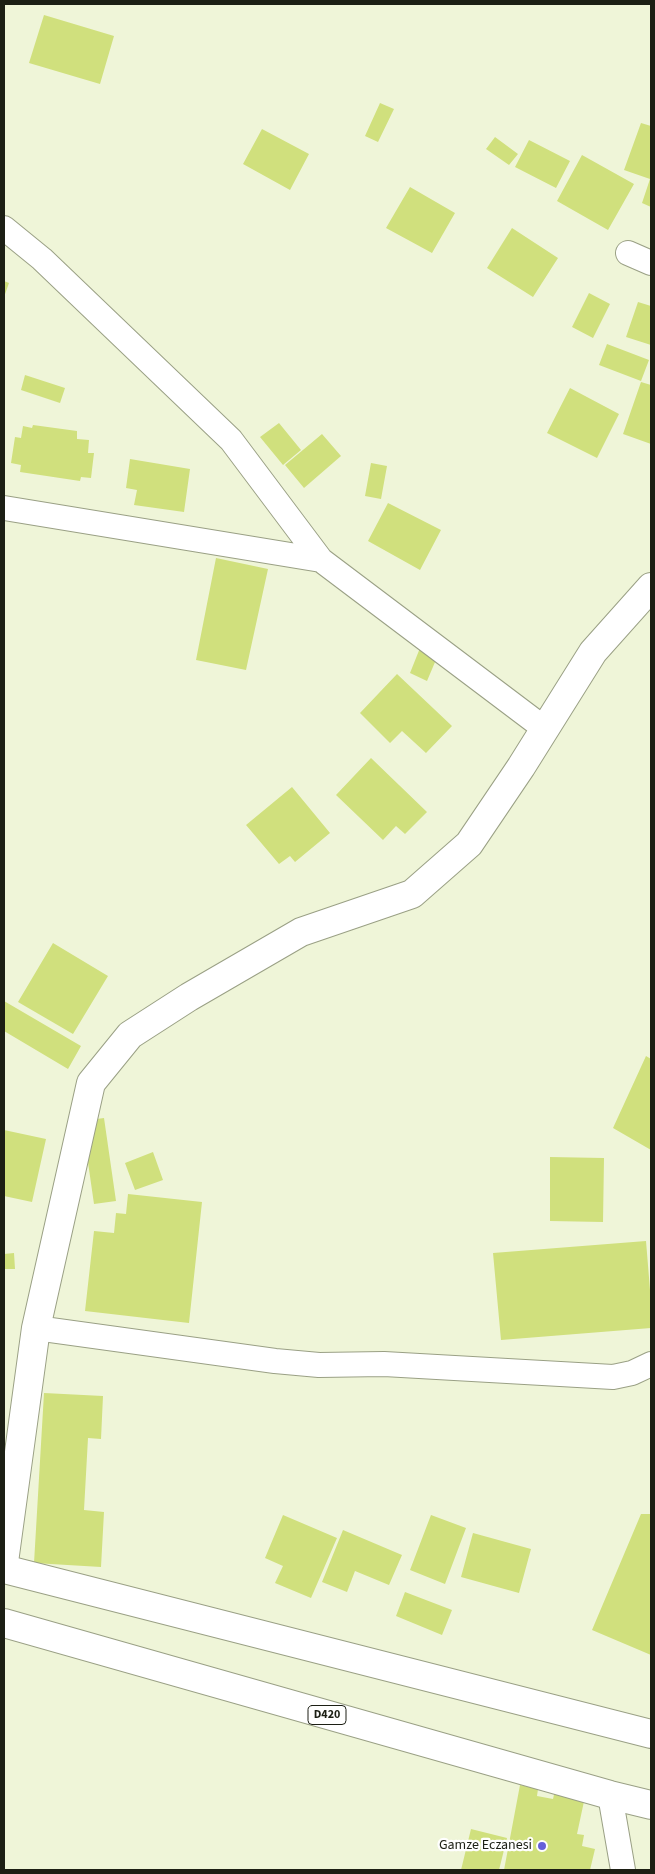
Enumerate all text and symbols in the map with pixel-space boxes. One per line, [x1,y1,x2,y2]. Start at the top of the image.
road number: D420 [308,1706,346,1724]
place label: Gamze Eczanesi [439,1838,532,1854]
marker: Gamze Eczanesi [536,1840,548,1852]

